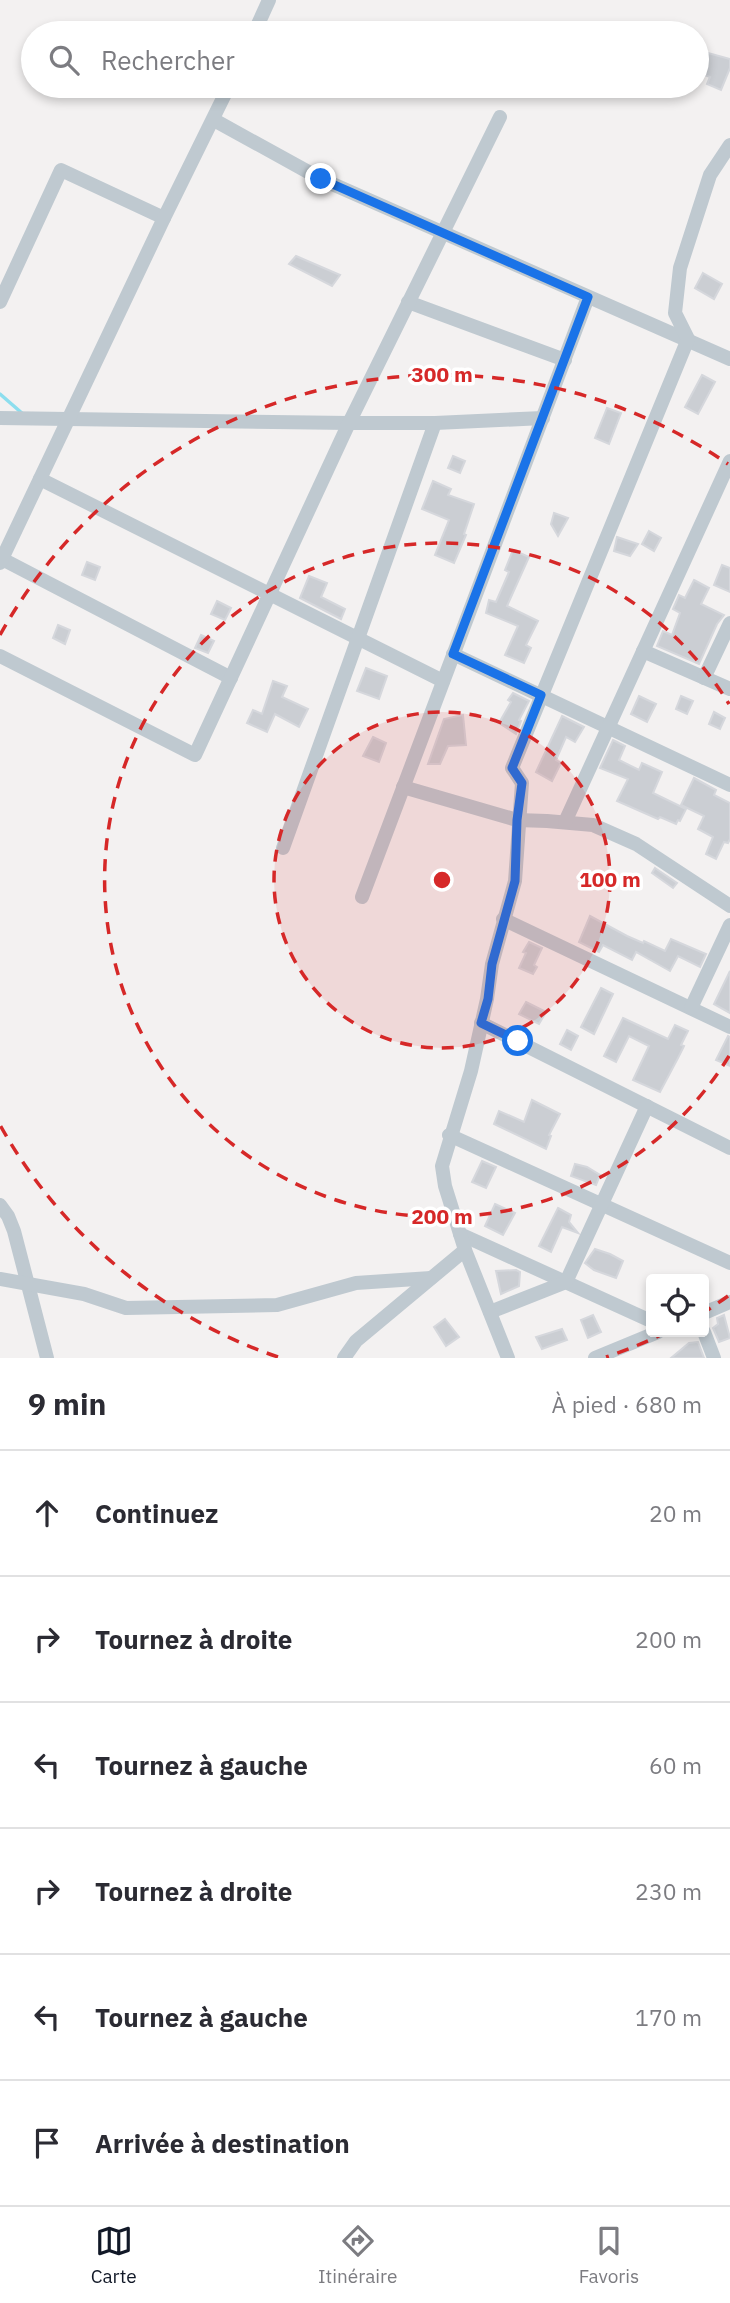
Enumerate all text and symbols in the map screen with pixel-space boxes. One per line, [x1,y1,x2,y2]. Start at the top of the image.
search box [21,21,709,98]
icon: search [45,41,83,79]
text: Rechercher [101,43,235,77]
route end [305,163,336,194]
text: 300 m [411,360,473,388]
text: 100 m [579,865,641,893]
centre of rings [430,868,454,892]
route start [502,1025,533,1056]
text: 200 m [411,1202,473,1230]
map controls [646,1274,709,1337]
button: locate [646,1274,709,1337]
text: 9 min [28,1384,106,1423]
text: À pied · 680 m [552,1389,702,1419]
icon: ahead [28,1494,66,1532]
text: Continuez [95,1496,218,1530]
text: 20 m [649,1498,702,1528]
icon: right [28,1620,66,1658]
text: Tournez à droite [95,1622,292,1656]
text: 200 m [635,1624,702,1654]
icon: left [28,1746,66,1784]
text: Tournez à gauche [95,1748,308,1782]
text: 60 m [649,1750,702,1780]
icon: right [28,1872,66,1910]
text: Tournez à droite [95,1874,292,1908]
text: 230 m [635,1876,702,1906]
icon: left [28,1998,66,2036]
text: Tournez à gauche [95,2000,308,2034]
text: 170 m [635,2002,702,2032]
icon: arrive [28,2124,66,2162]
text: Arrivée à destination [95,2126,350,2160]
tab: Carte [91,2222,137,2288]
tab: Itinéraire [318,2222,397,2288]
tab: Favoris [579,2222,639,2288]

